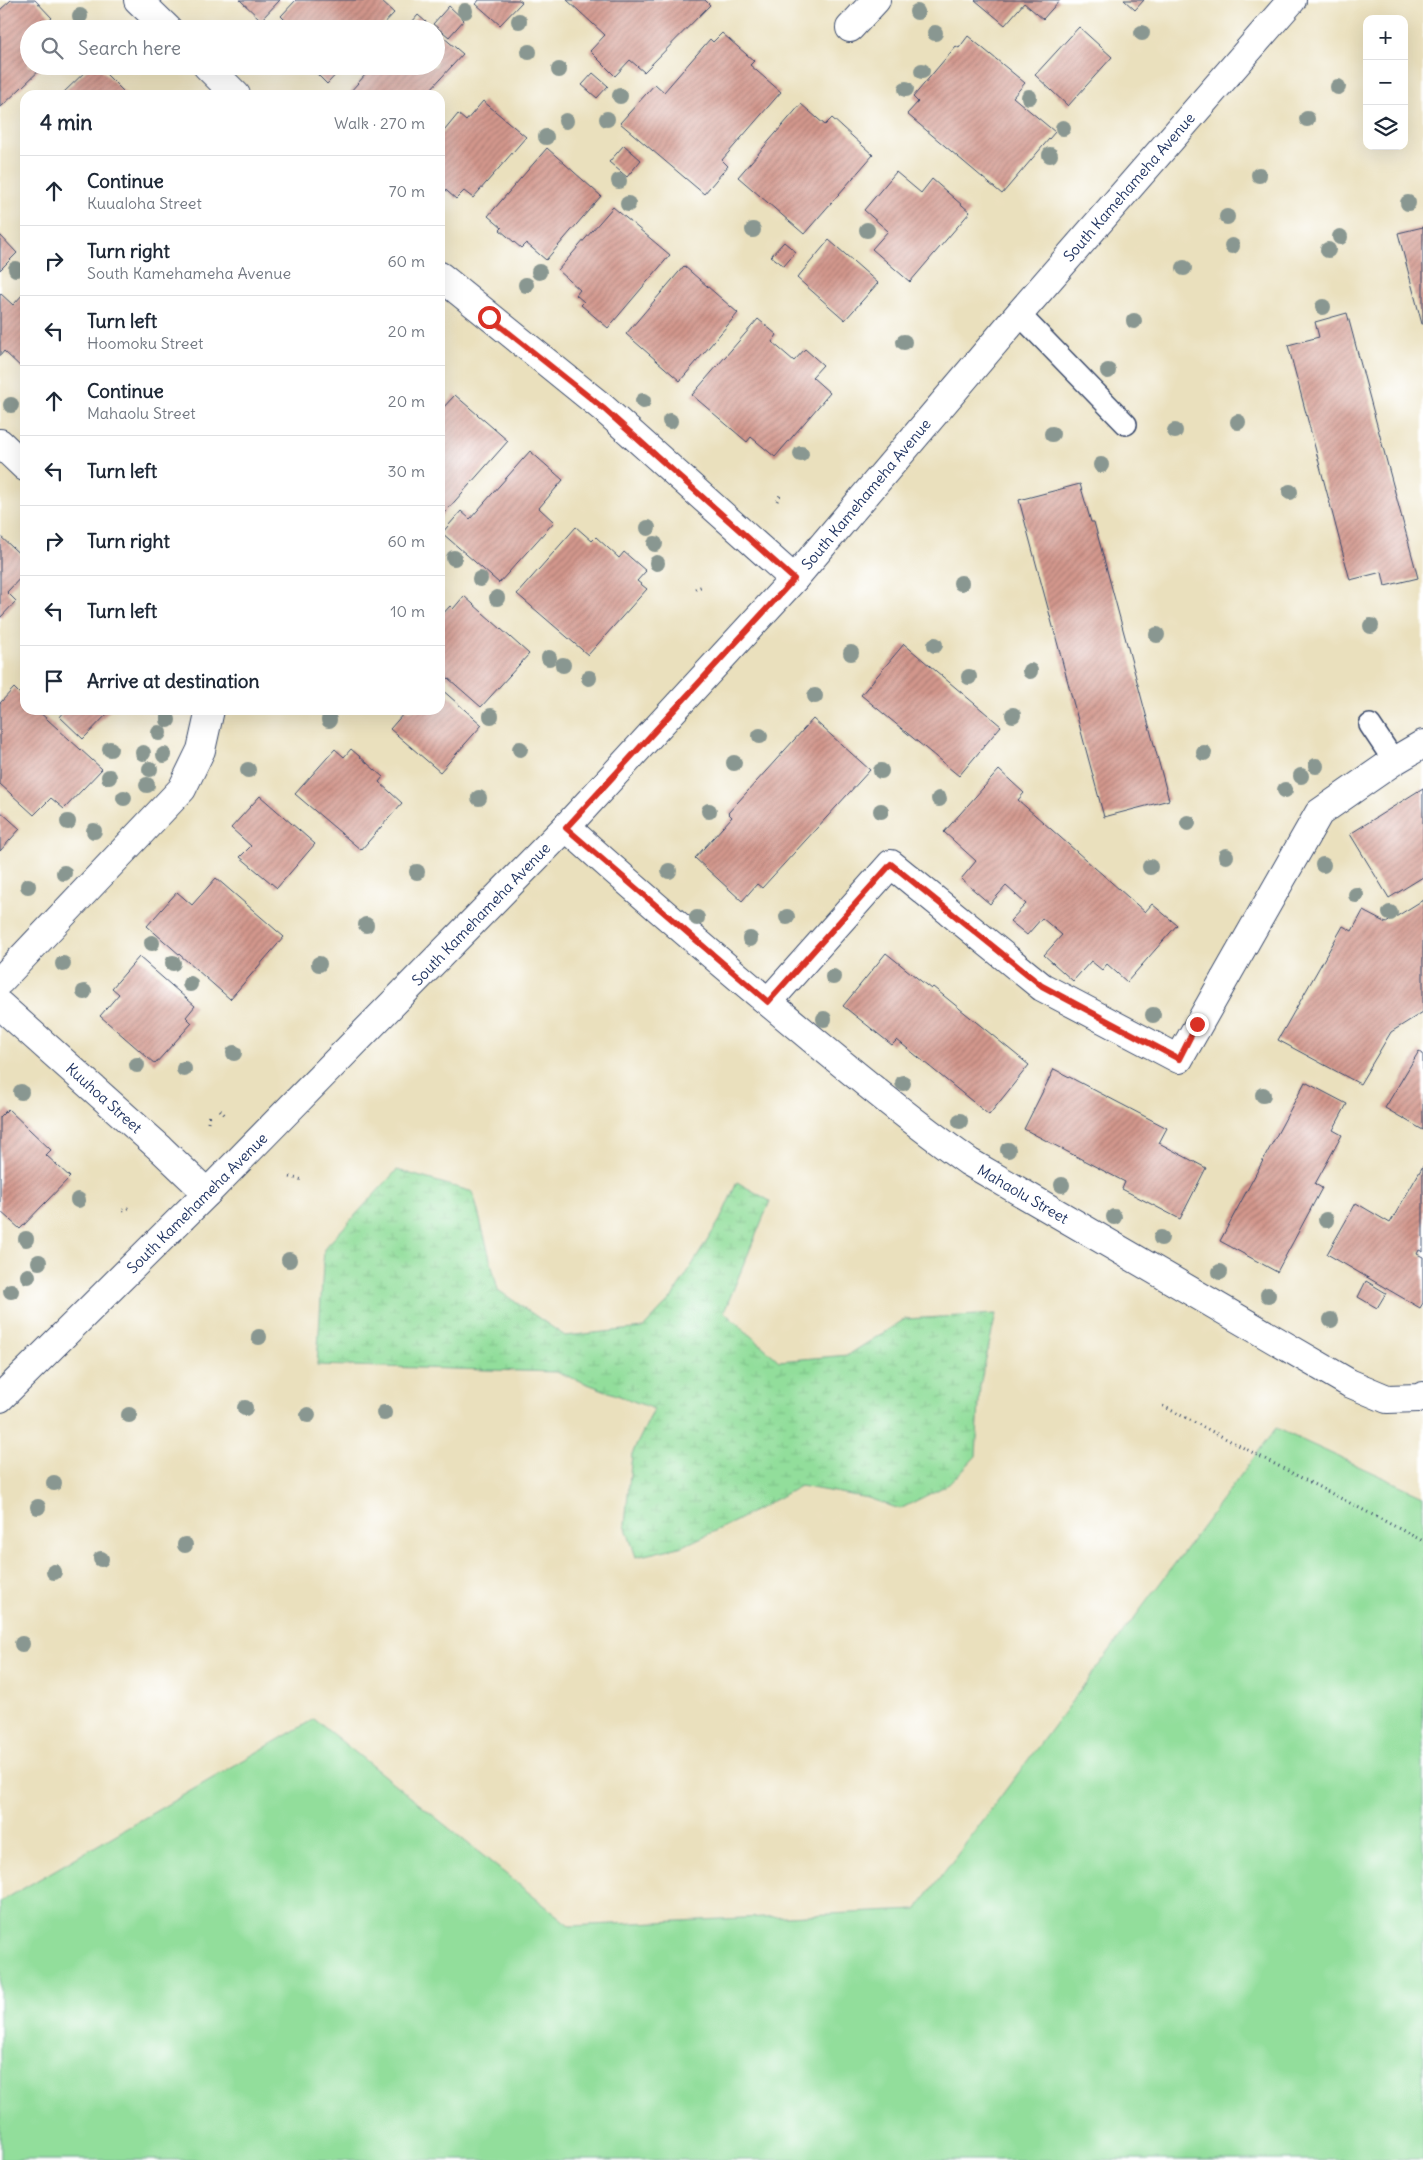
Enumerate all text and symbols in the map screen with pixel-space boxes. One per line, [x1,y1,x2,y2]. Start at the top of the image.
map controls [1363,15,1408,150]
button: + [1363,15,1408,60]
search box [20,20,445,75]
icon: search [38,34,66,62]
text: Search here [78,36,181,60]
button: − [1363,60,1408,105]
button: layers [1363,105,1408,150]
text: 4 min [40,109,92,136]
street label: South Kamehameha Avenue [1059,109,1199,265]
text: Walk · 270 m [334,113,425,133]
text: Continue [87,169,164,193]
icon: ahead [40,177,68,205]
text: 70 m [389,181,425,201]
text: Kuualoha Street [87,193,202,213]
text: Turn right [87,239,170,263]
icon: right [40,247,68,275]
text: 60 m [387,251,425,271]
text: South Kamehameha Avenue [87,263,291,283]
route start [478,306,501,329]
text: Turn left [87,309,157,333]
icon: left [40,317,68,345]
text: 20 m [388,321,425,341]
text: Hoomoku Street [87,333,204,353]
text: Continue [87,379,164,403]
icon: ahead [40,387,68,415]
text: 20 m [388,391,425,411]
text: Mahaolu Street [87,403,196,423]
street label: South Kamehameha Avenue [797,415,935,573]
icon: left [40,457,68,485]
text: Turn left [87,459,157,483]
text: 30 m [388,461,425,481]
icon: right [40,527,68,555]
text: Turn right [87,529,170,553]
text: 60 m [387,531,425,551]
icon: left [40,597,68,625]
text: Turn left [87,599,157,623]
text: 10 m [390,601,425,621]
icon: arrive [40,667,68,695]
text: Arrive at destination [87,669,260,693]
street label: South Kamehameha Avenue [408,839,554,989]
route end [1186,1013,1209,1036]
street label: Kuuhoa Street [62,1059,146,1137]
street label: South Kamehameha Avenue [123,1129,271,1277]
street label: Mahaolu Street [974,1160,1072,1228]

